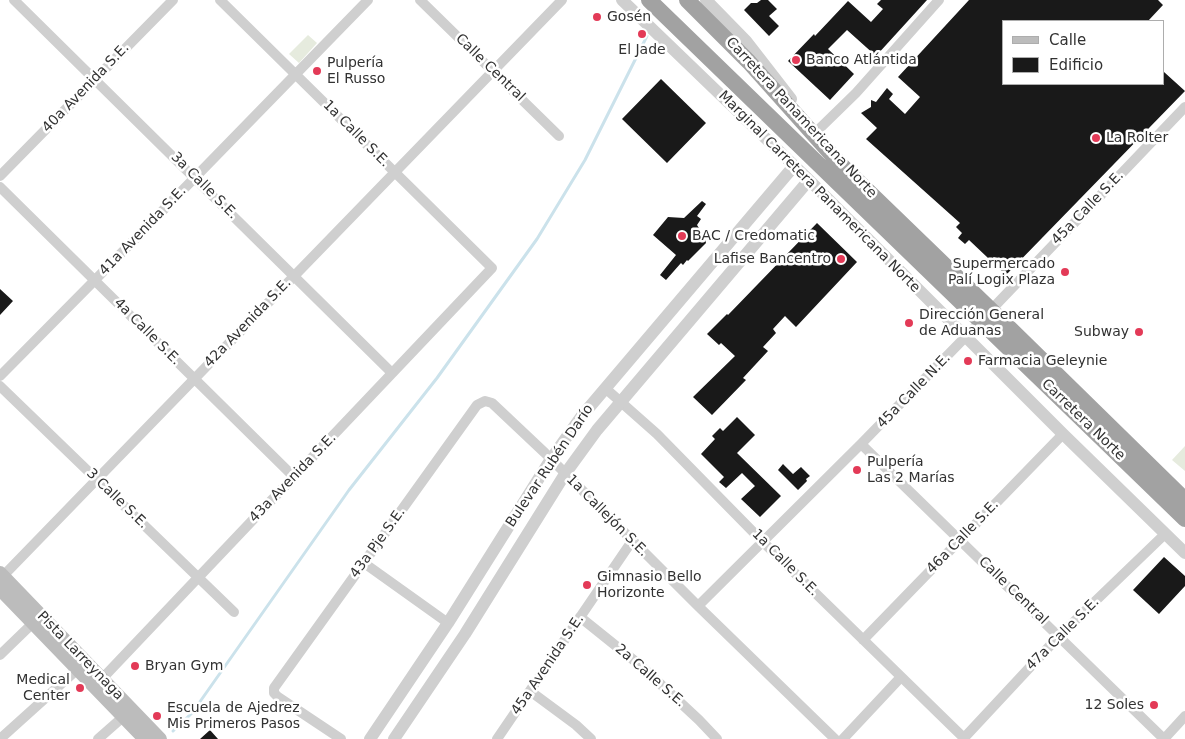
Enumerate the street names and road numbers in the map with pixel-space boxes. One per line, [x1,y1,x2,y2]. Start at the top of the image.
street label: Calle Central [452,31,528,105]
street label: Carretera Panamericana Norte [722,34,880,202]
street label: 40a Avenida S.E. [39,40,133,136]
street label: Marginal Carretera Panamericana Norte [715,88,923,296]
street label: 1a Calle S.E. [319,97,393,171]
street label: 3a Calle S.E. [167,149,241,223]
street label: 45a Calle S.E. [1048,167,1128,249]
street label: 41a Avenida S.E. [96,183,190,279]
street label: 42a Avenida S.E. [201,275,295,371]
street label: 4a Calle S.E. [110,295,184,369]
street label: 45a Calle N.E. [874,350,954,432]
street label: Carretera Norte [1038,376,1128,464]
street label: Bulevar Rubén Darío [503,401,597,531]
street label: 43a Avenida S.E. [246,430,340,526]
street label: 3 Calle S.E. [83,465,151,533]
street label: 1a Callejón S.E. [562,471,652,561]
street label: 46a Calle S.E. [923,496,1003,578]
street label: 43a Pje S.E. [347,505,409,581]
street label: 1a Calle S.E. [748,526,822,600]
street label: Calle Central [975,554,1051,628]
street label: 47a Calle S.E. [1023,594,1103,674]
street label: Pista Larreynaga [33,608,127,704]
street label: 45a Avenida S.E. [508,611,588,719]
street label: 2a Calle S.E. [611,641,689,711]

